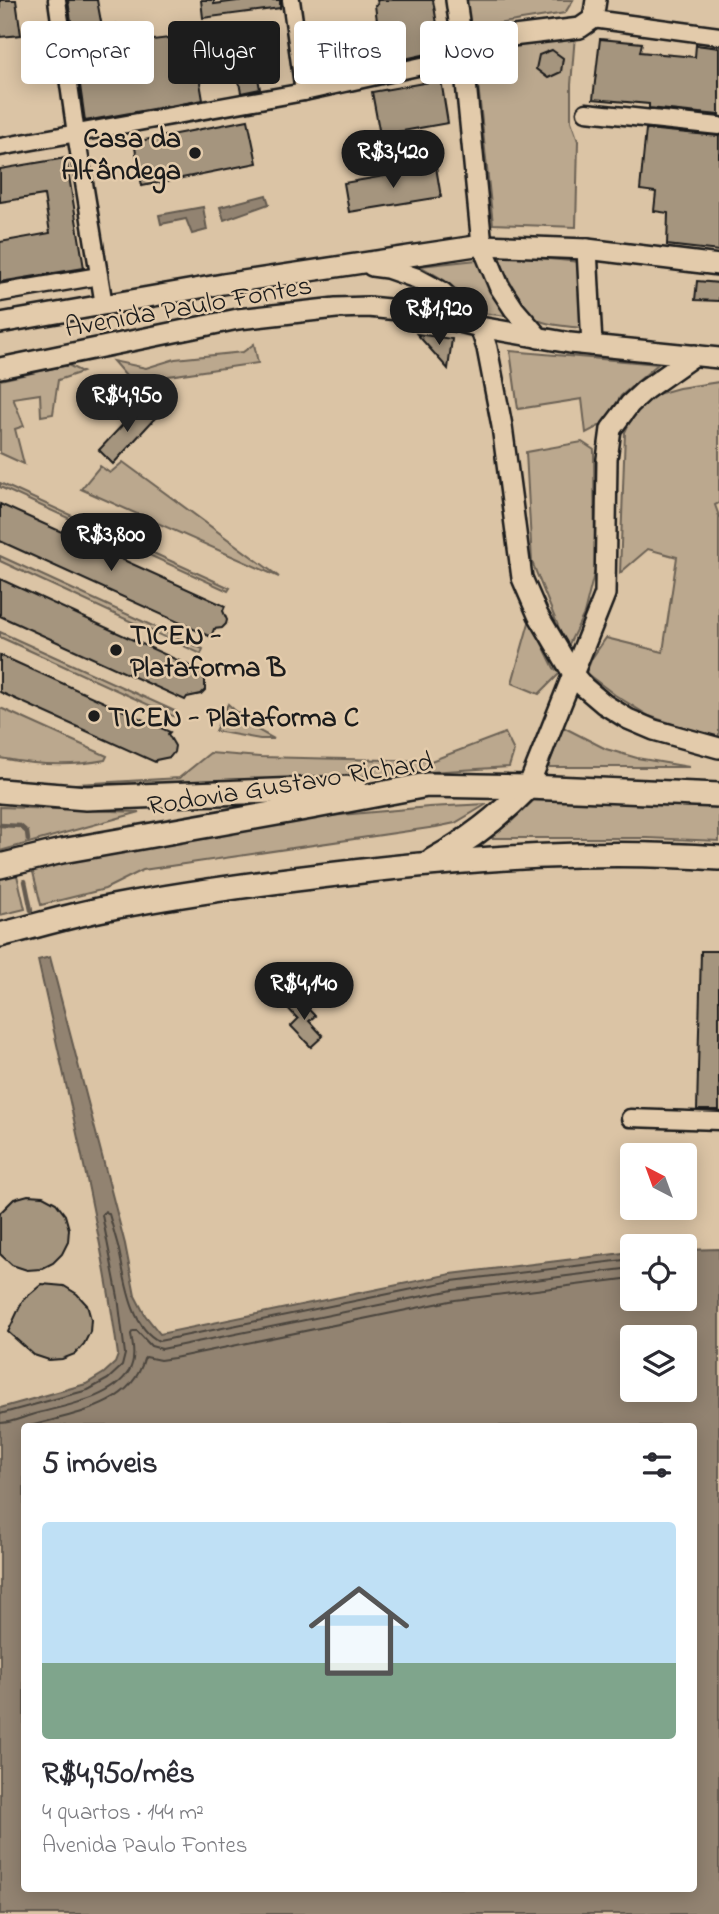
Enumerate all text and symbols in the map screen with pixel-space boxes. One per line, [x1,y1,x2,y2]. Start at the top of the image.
chip: Comprar [21,21,154,84]
chip: Alugar [168,21,280,84]
chip: Filtros [294,21,406,84]
chip: Novo [420,21,518,84]
place label: Casa da Alfândega [61,120,181,194]
pin: R$3,420 [328,130,458,190]
text: R$3,420 [358,136,428,169]
marker: Casa da Alfândega [187,145,203,161]
street label: Avenida Paulo Fontes [62,267,315,350]
pin: R$1,920 [374,288,504,347]
text: R$1,920 [406,293,472,326]
pin: R$4,950 [62,374,192,434]
text: R$4,950 [92,380,162,413]
pin: R$3,800 [46,514,176,573]
text: R$3,800 [77,519,145,552]
place label: TICEN - Plataforma B [130,617,286,690]
marker: TICEN - Plataforma B [108,642,124,658]
place label: TICEN - Plataforma C [108,699,359,740]
marker: TICEN - Plataforma C [86,708,102,724]
street label: Rodovia Gustavo Richard [145,743,437,828]
pin: R$4,140 [239,962,369,1022]
text: R$4,140 [271,968,337,1001]
north arrow [620,1143,696,1220]
map controls [620,1143,697,1402]
button: locate [620,1234,697,1311]
button: layers [620,1325,697,1402]
text: 5 imóveis [42,1443,158,1487]
icon: filters [638,1446,676,1484]
icon: home [296,1568,422,1694]
text: R$4,950/mês [42,1753,195,1797]
text: 4 quartos · 144 m² [42,1797,204,1830]
text: Avenida Paulo Fontes [42,1830,248,1863]

